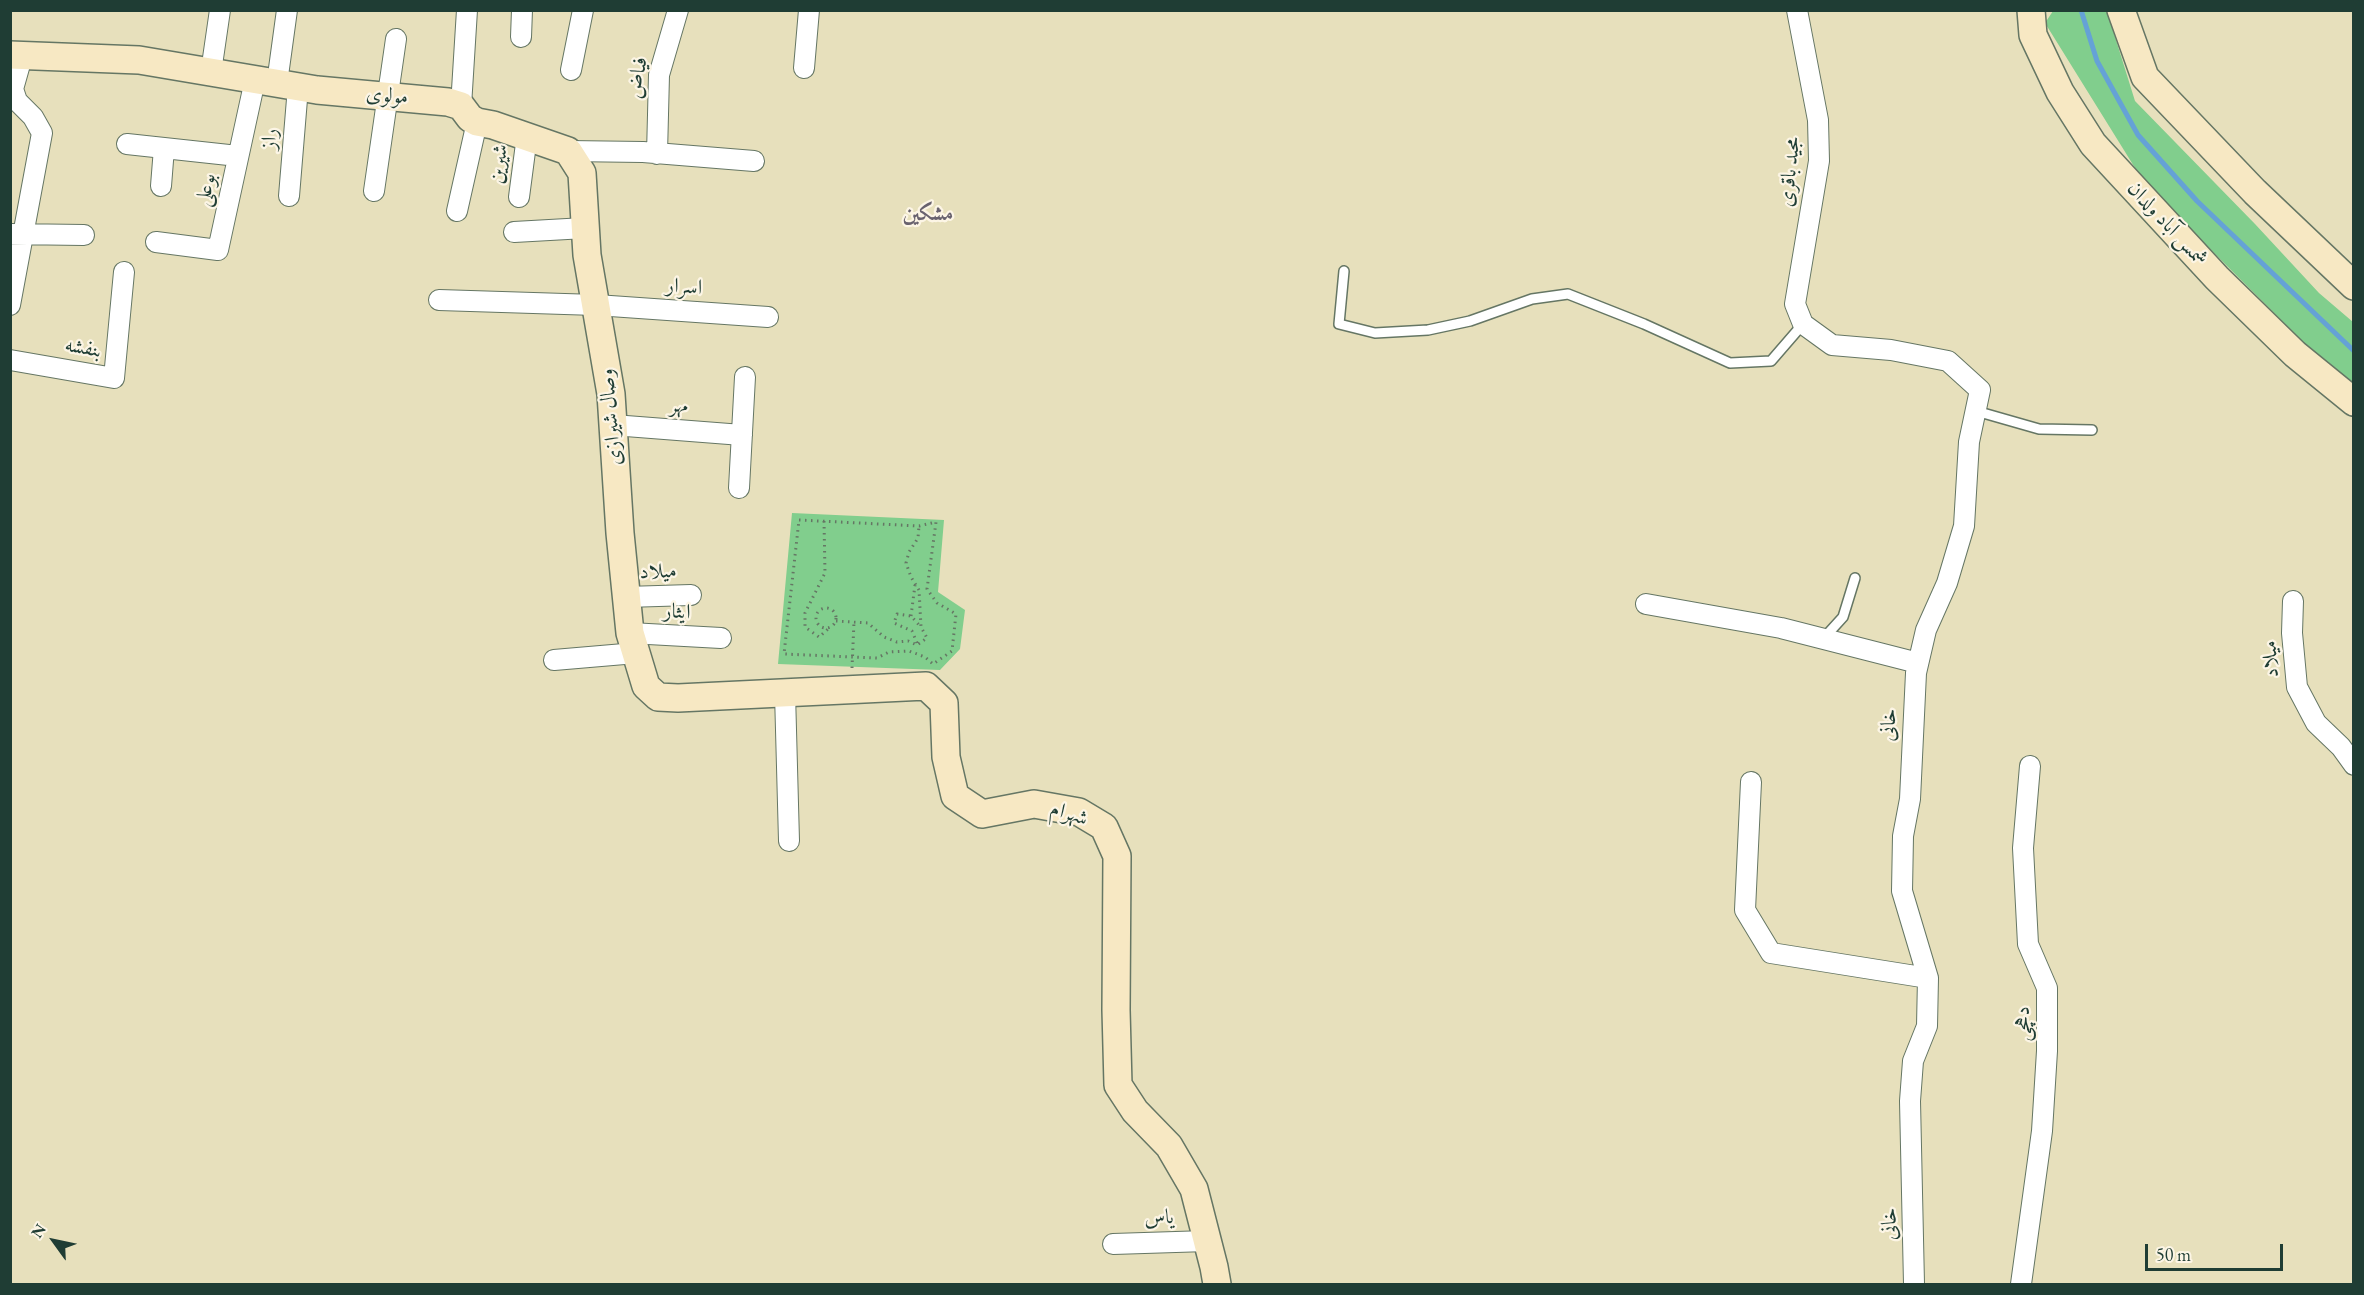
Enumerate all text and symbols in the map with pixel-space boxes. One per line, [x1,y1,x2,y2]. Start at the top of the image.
street label: فیاض [623,56,653,100]
street label: مولوی [365,82,409,110]
street label: راز [257,127,283,151]
street label: مجید باقری [1774,136,1806,208]
street label: شیرین [484,143,514,185]
street label: بوعلی [190,171,222,209]
street label: شمس آباد ولدان [2121,176,2213,272]
district label: مشکین [903,201,953,227]
street label: اسرار [665,273,703,301]
street label: بنفشه [63,332,103,364]
street label: وصال شیرازی [594,368,628,466]
street label: مهر [669,393,689,419]
street label: میلاد [639,559,677,585]
street label: ایثار [663,599,691,625]
street label: میلاد [2257,640,2285,678]
street label: خانی [1876,708,1902,742]
street label: شهرام [1047,796,1091,832]
street label: دهچی [2010,1006,2036,1042]
street label: یاس [1144,1205,1174,1231]
street label: خانی [1877,1207,1903,1241]
north arrow [24,1211,84,1271]
text: N [26,1220,51,1242]
scale bar [2148,1232,2286,1270]
text: 50 m [2156,1243,2191,1266]

